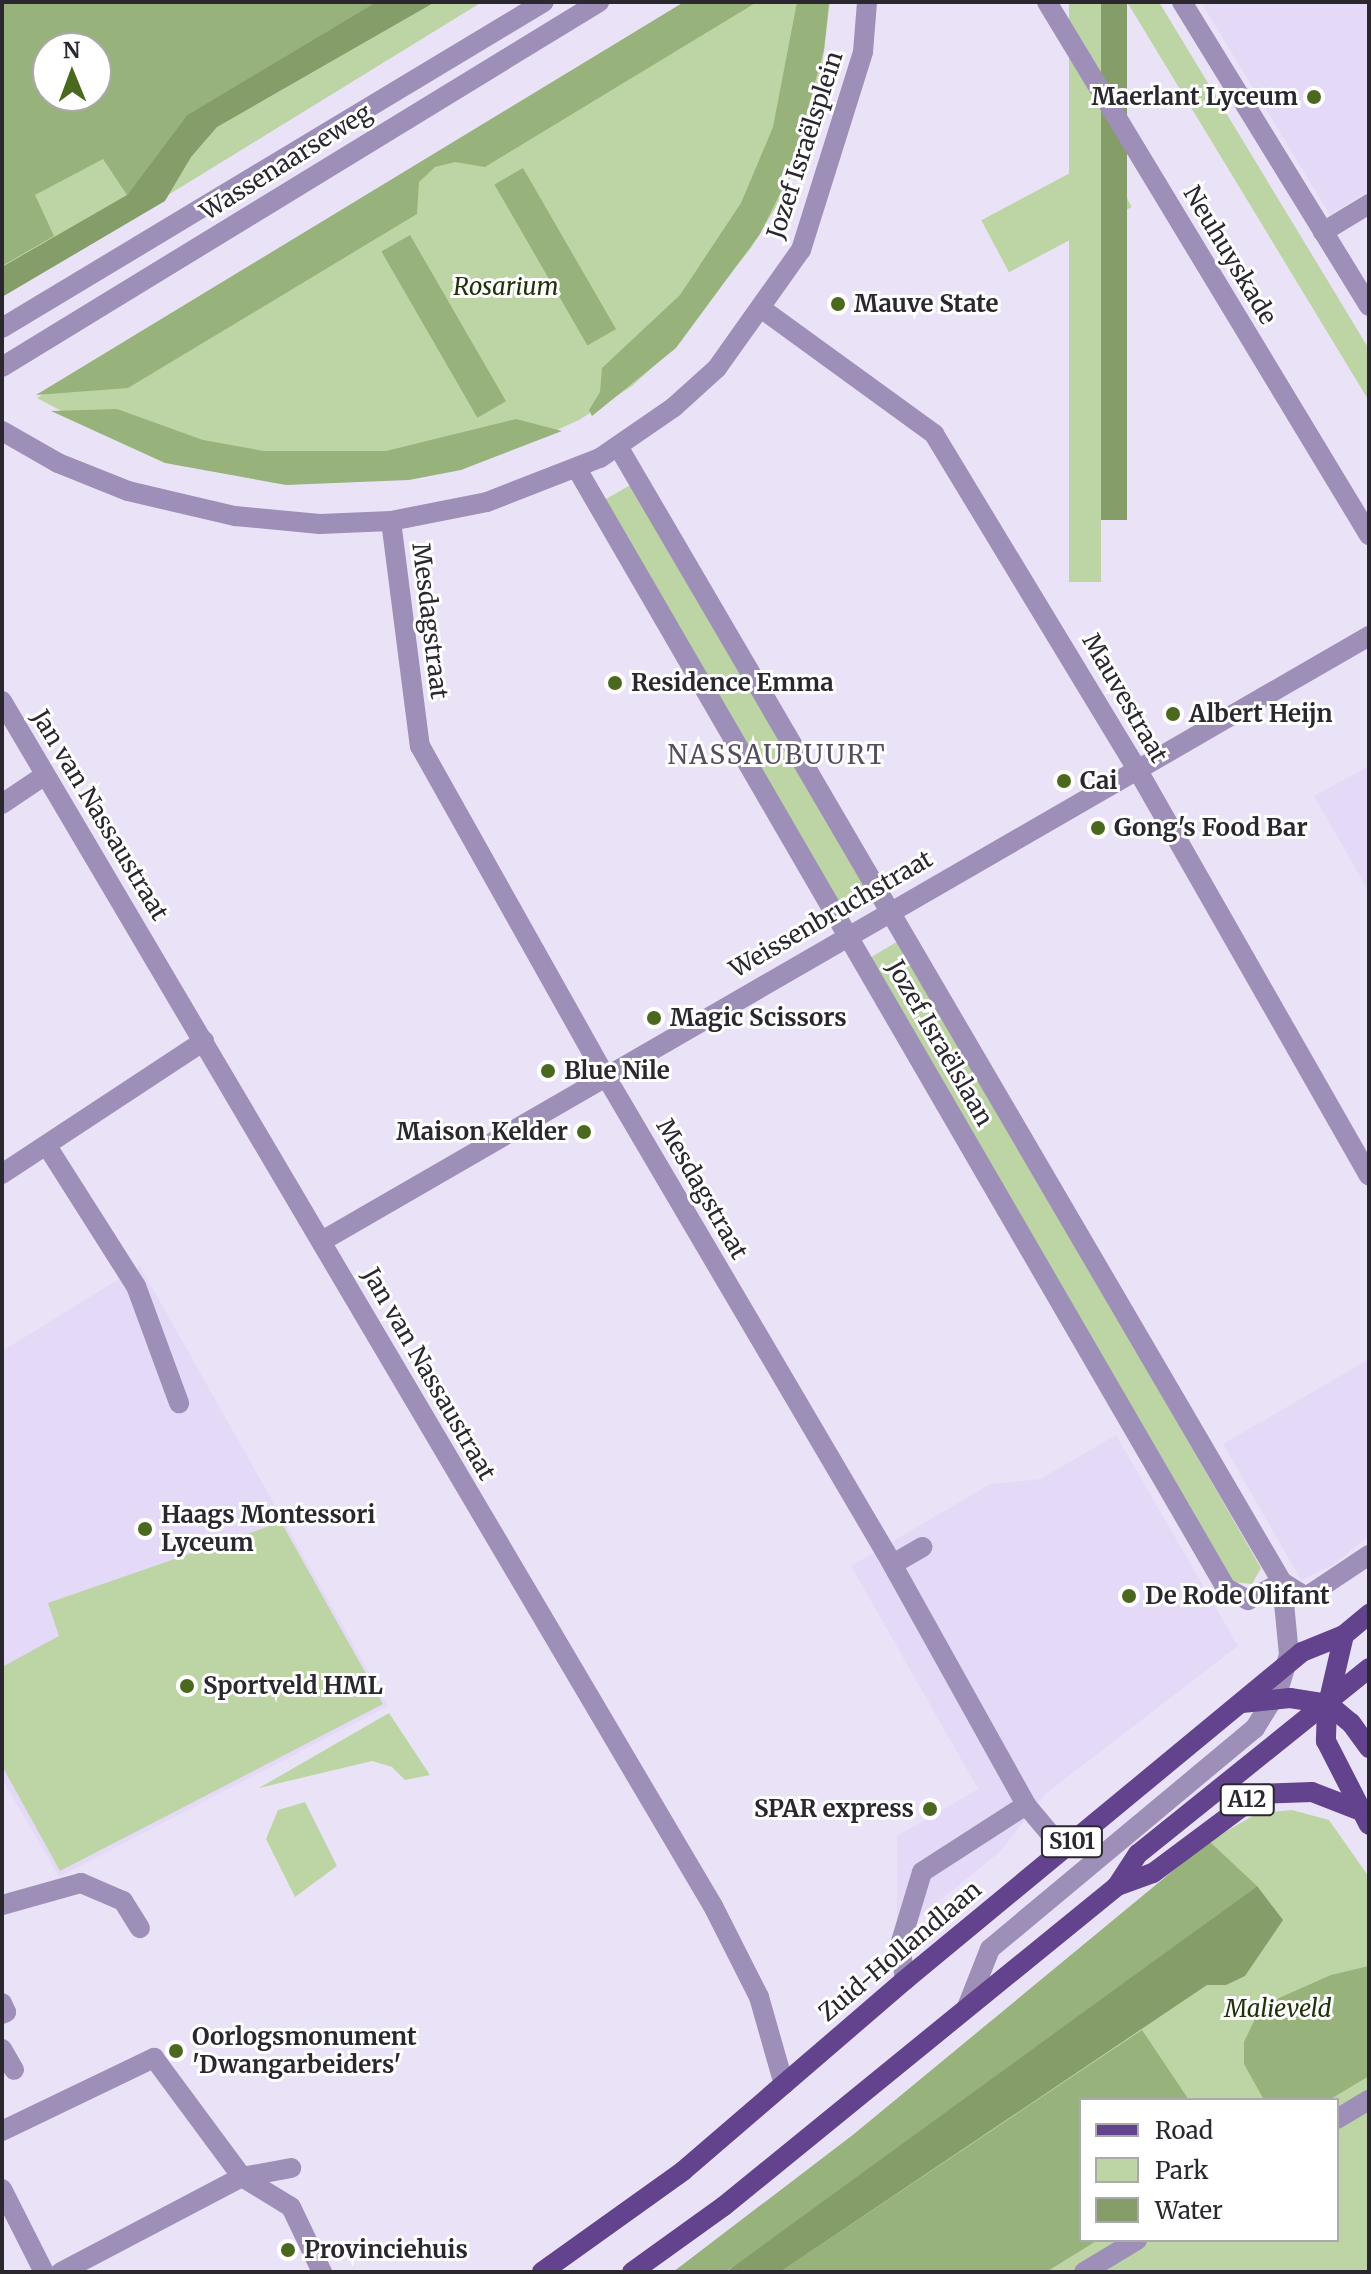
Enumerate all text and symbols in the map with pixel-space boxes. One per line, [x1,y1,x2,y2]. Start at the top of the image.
north arrow [32,32,112,112]
text: N [63,36,81,64]
street label: Jozef Israëlsplein [761,48,849,242]
place label: Maerlant Lyceum [1091,83,1298,111]
marker: Maerlant Lyceum [1305,88,1323,106]
street label: Wassenaarseweg [195,98,377,226]
street label: Neuhuyskade [1177,181,1283,329]
park label: Rosarium [453,273,559,301]
place label: Mauve State [854,290,998,318]
marker: Mauve State [829,295,847,313]
street label: Mesdagstraat [406,541,454,701]
street label: Mauvestraat [1076,628,1174,768]
place label: Residence Emma [631,669,834,697]
marker: Residence Emma [606,674,624,692]
place label: Albert Heijn [1189,700,1333,728]
street label: Jan van Nassaustraat [26,705,174,925]
marker: Albert Heijn [1164,705,1182,723]
district label: NASSAUBUURT [668,739,886,771]
place label: Cai [1080,767,1117,795]
marker: Cai [1055,772,1073,790]
place label: Gong's Food Bar [1114,814,1308,842]
marker: Gong's Food Bar [1089,819,1107,837]
street label: Weissenbruchstraat [724,844,938,984]
street label: Jozef Israëlslaan [881,955,999,1131]
place label: Magic Scissors [670,1004,847,1032]
marker: Magic Scissors [645,1009,663,1027]
place label: Blue Nile [564,1057,670,1085]
marker: Blue Nile [539,1062,557,1080]
street label: Mesdagstraat [650,1114,754,1264]
place label: Maison Kelder [396,1118,568,1146]
marker: Maison Kelder [575,1123,593,1141]
street label: Jan van Nassaustraat [356,1263,502,1485]
place label: Haags Montessori Lyceum [161,1501,376,1557]
marker: Haags Montessori Lyceum [136,1520,154,1538]
place label: De Rode Olifant [1145,1582,1330,1610]
marker: De Rode Olifant [1120,1587,1138,1605]
place label: Sportveld HML [203,1672,383,1700]
marker: Sportveld HML [178,1677,196,1695]
road number: A12 [1219,1782,1275,1818]
place label: SPAR express [754,1795,914,1823]
marker: SPAR express [921,1800,939,1818]
road number: S101 [1040,1824,1104,1860]
street label: Zuid-Hollandlaan [813,1875,987,2027]
park label: Malieveld [1224,1995,1332,2023]
place label: Oorlogsmonument 'Dwangarbeiders' [192,2023,417,2079]
marker: Oorlogsmonument 'Dwangarbeiders' [167,2042,185,2060]
legend [1079,2098,1339,2242]
text: Road [1155,2115,1213,2146]
text: Park [1155,2155,1208,2186]
text: Water [1155,2195,1223,2226]
place label: Provinciehuis [304,2236,468,2264]
marker: Provinciehuis [279,2241,297,2259]

